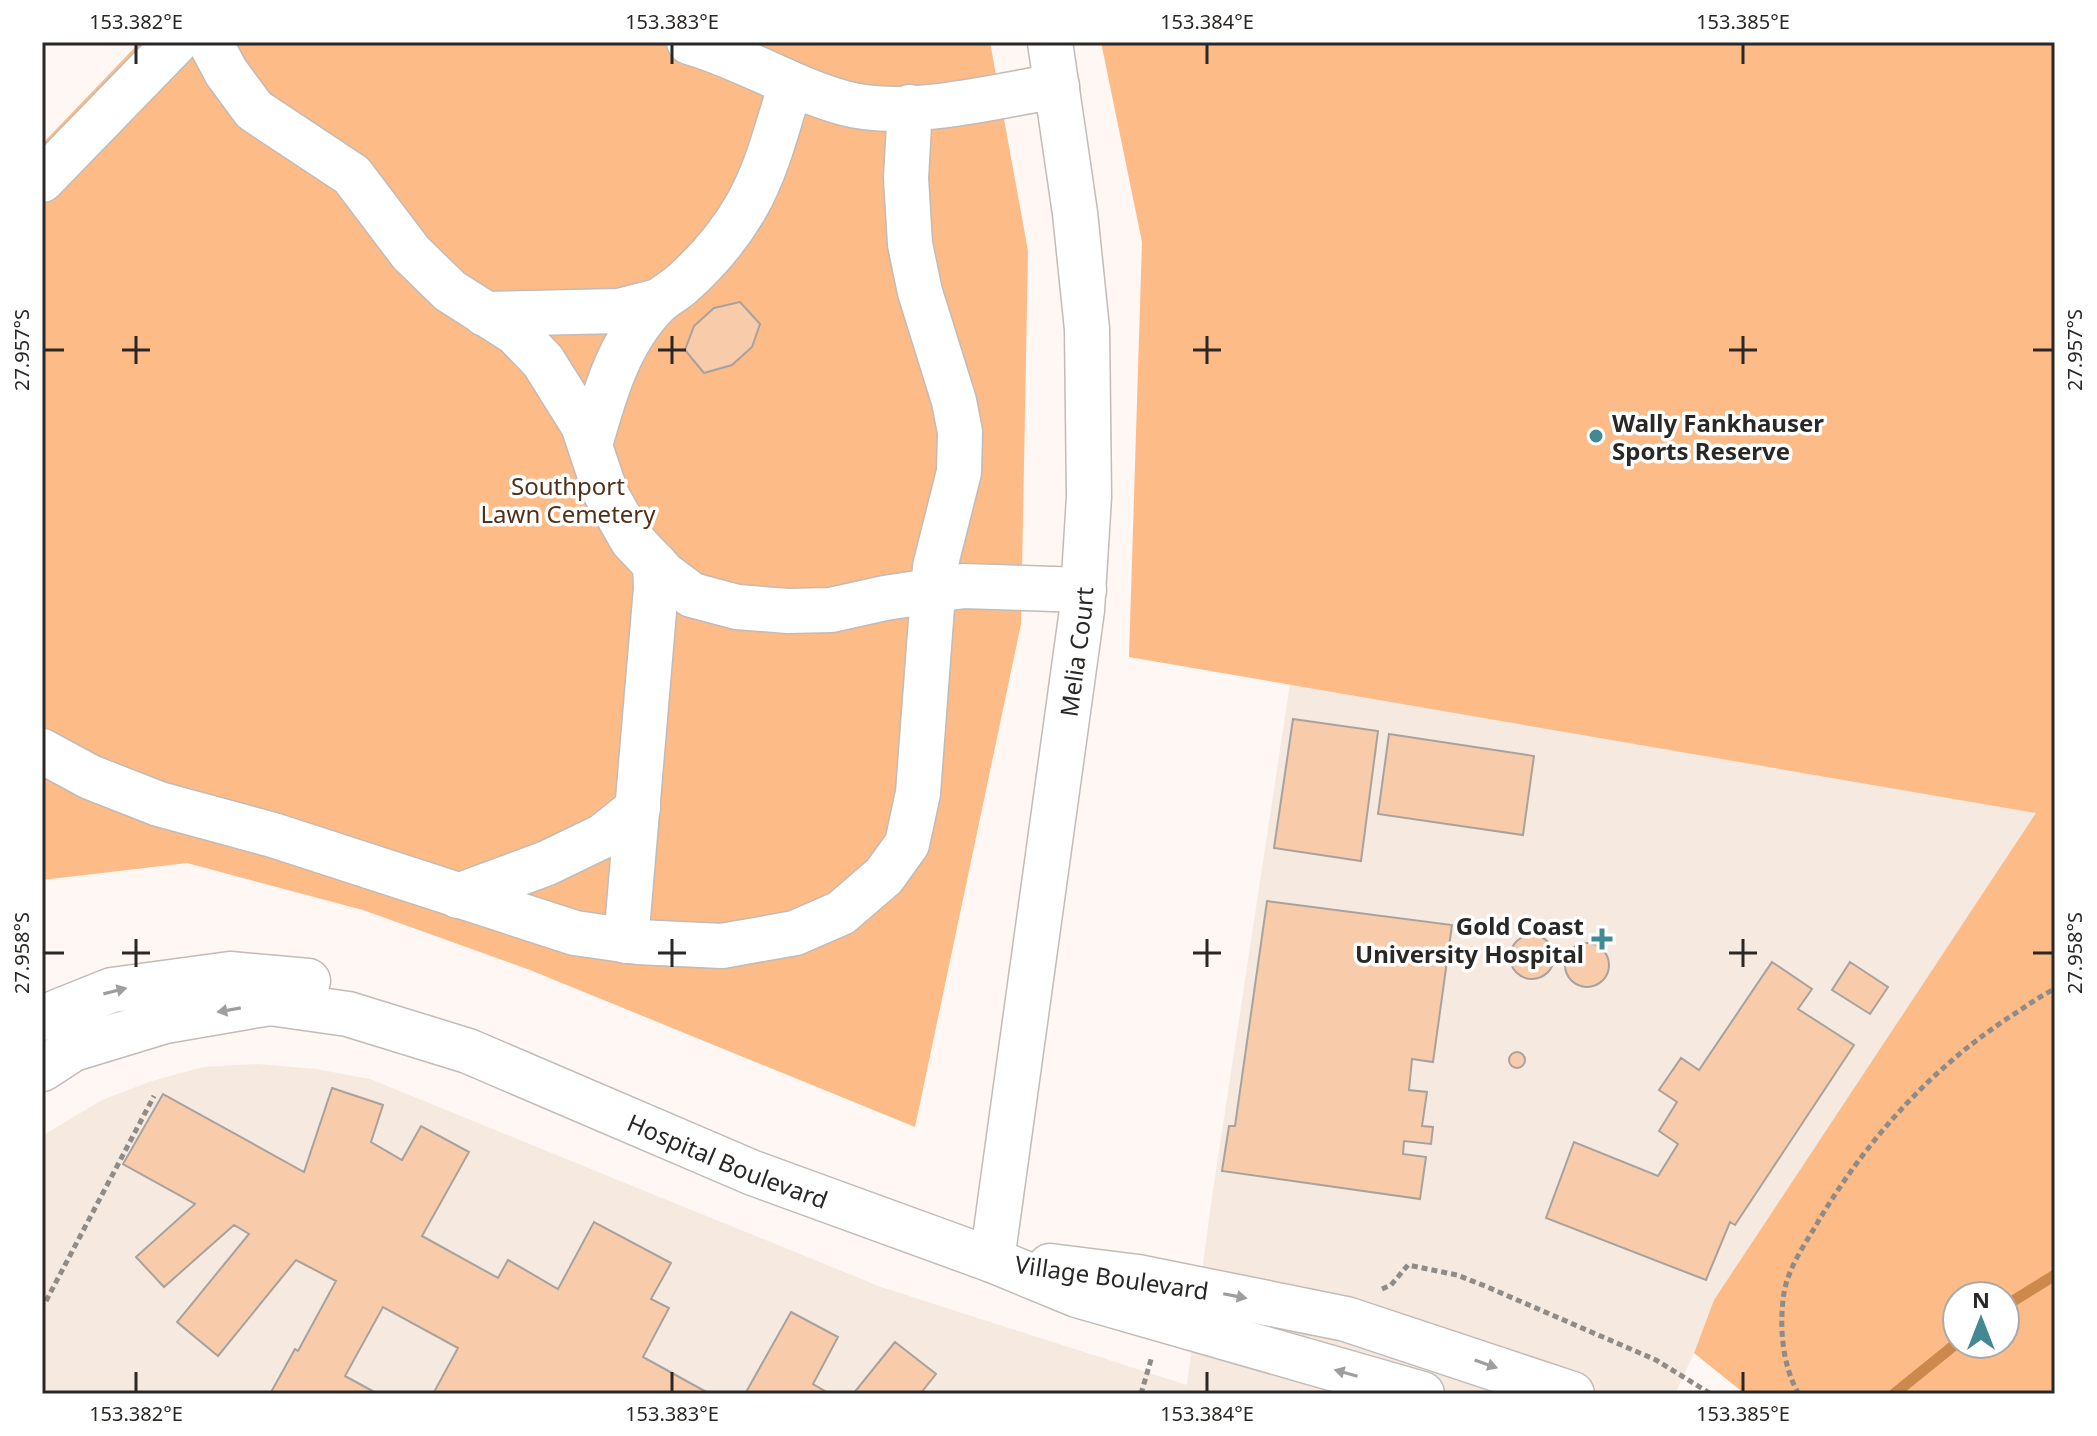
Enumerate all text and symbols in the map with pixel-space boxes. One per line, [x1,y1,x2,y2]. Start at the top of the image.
text: 153.382°E [89,8,183,35]
text: 153.383°E [625,8,719,35]
text: 153.384°E [1160,8,1254,35]
text: 153.385°E [1696,8,1790,35]
text: 27.957°S [8,309,35,391]
text: 27.957°S [2061,309,2088,391]
place label: Wally Fankhauser Sports Reserve [1612,406,1824,467]
marker: Wally Fankhauser Sports Reserve [1587,427,1605,445]
park label: Southport Lawn Cemetery [480,469,656,530]
street label: Melia Court [1051,586,1100,719]
place label: Gold Coast University Hospital [1355,909,1584,970]
text: 27.958°S [8,912,35,994]
text: 27.958°S [2061,912,2088,994]
marker: Gold Coast University Hospital [1591,928,1613,950]
one-way arrow [102,984,127,996]
one-way arrow [216,1004,241,1017]
street label: Hospital Boulevard [623,1105,833,1215]
street label: Village Boulevard [1013,1247,1211,1307]
north arrow [1941,1280,2021,1360]
text: N [1972,1284,1990,1314]
one-way arrow [1223,1290,1248,1302]
one-way arrow [1474,1359,1498,1371]
one-way arrow [1334,1366,1358,1379]
text: 153.382°E [89,1400,183,1427]
text: 153.383°E [625,1400,719,1427]
text: 153.384°E [1160,1400,1254,1427]
text: 153.385°E [1696,1400,1790,1427]

